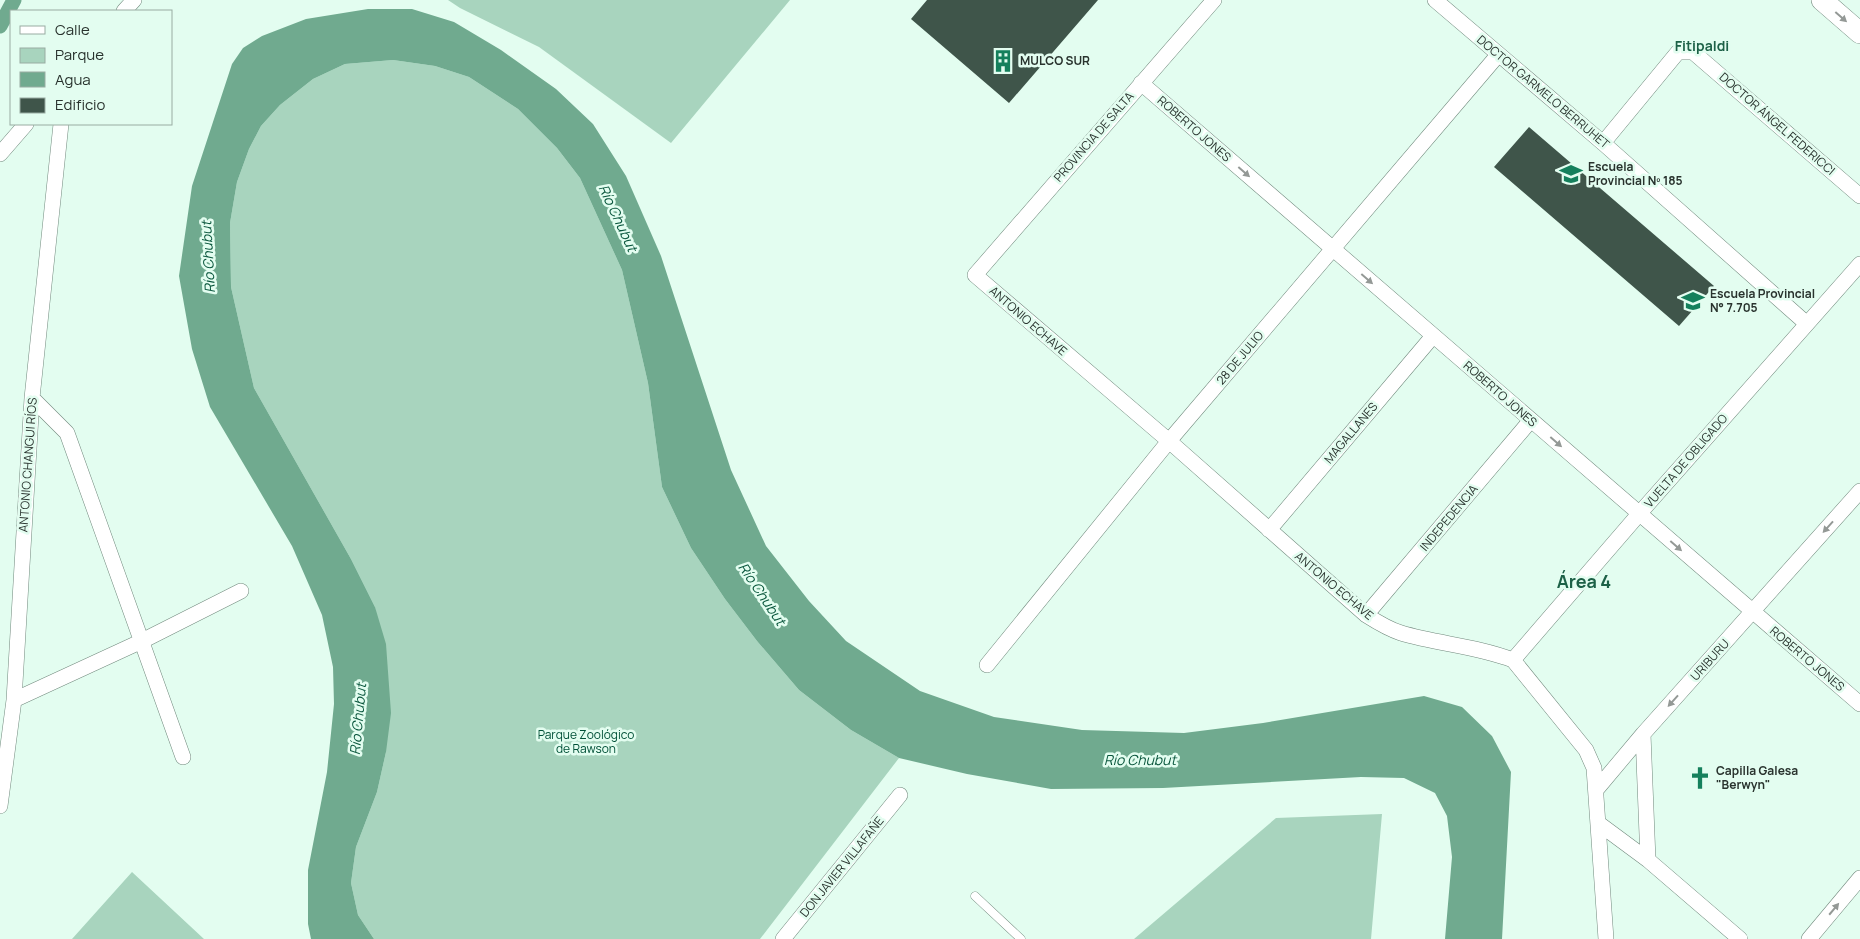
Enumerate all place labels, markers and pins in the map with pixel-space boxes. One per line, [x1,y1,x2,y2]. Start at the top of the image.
building icon: MULCO SUR [990,48,1016,74]
place label: MULCO SUR [1020,52,1090,69]
place label: Escuela Provincial Nº 185 [1588,158,1683,189]
school or university icon: Escuela Provincial Nº 185 [1558,161,1584,187]
place label: Escuela Provincial N° 7.705 [1710,285,1815,316]
school or university icon: Escuela Provincial N° 7.705 [1680,288,1706,314]
place label: Capilla Galesa "Berwyn" [1716,762,1798,793]
church icon: Capilla Galesa "Berwyn" [1687,765,1713,791]

